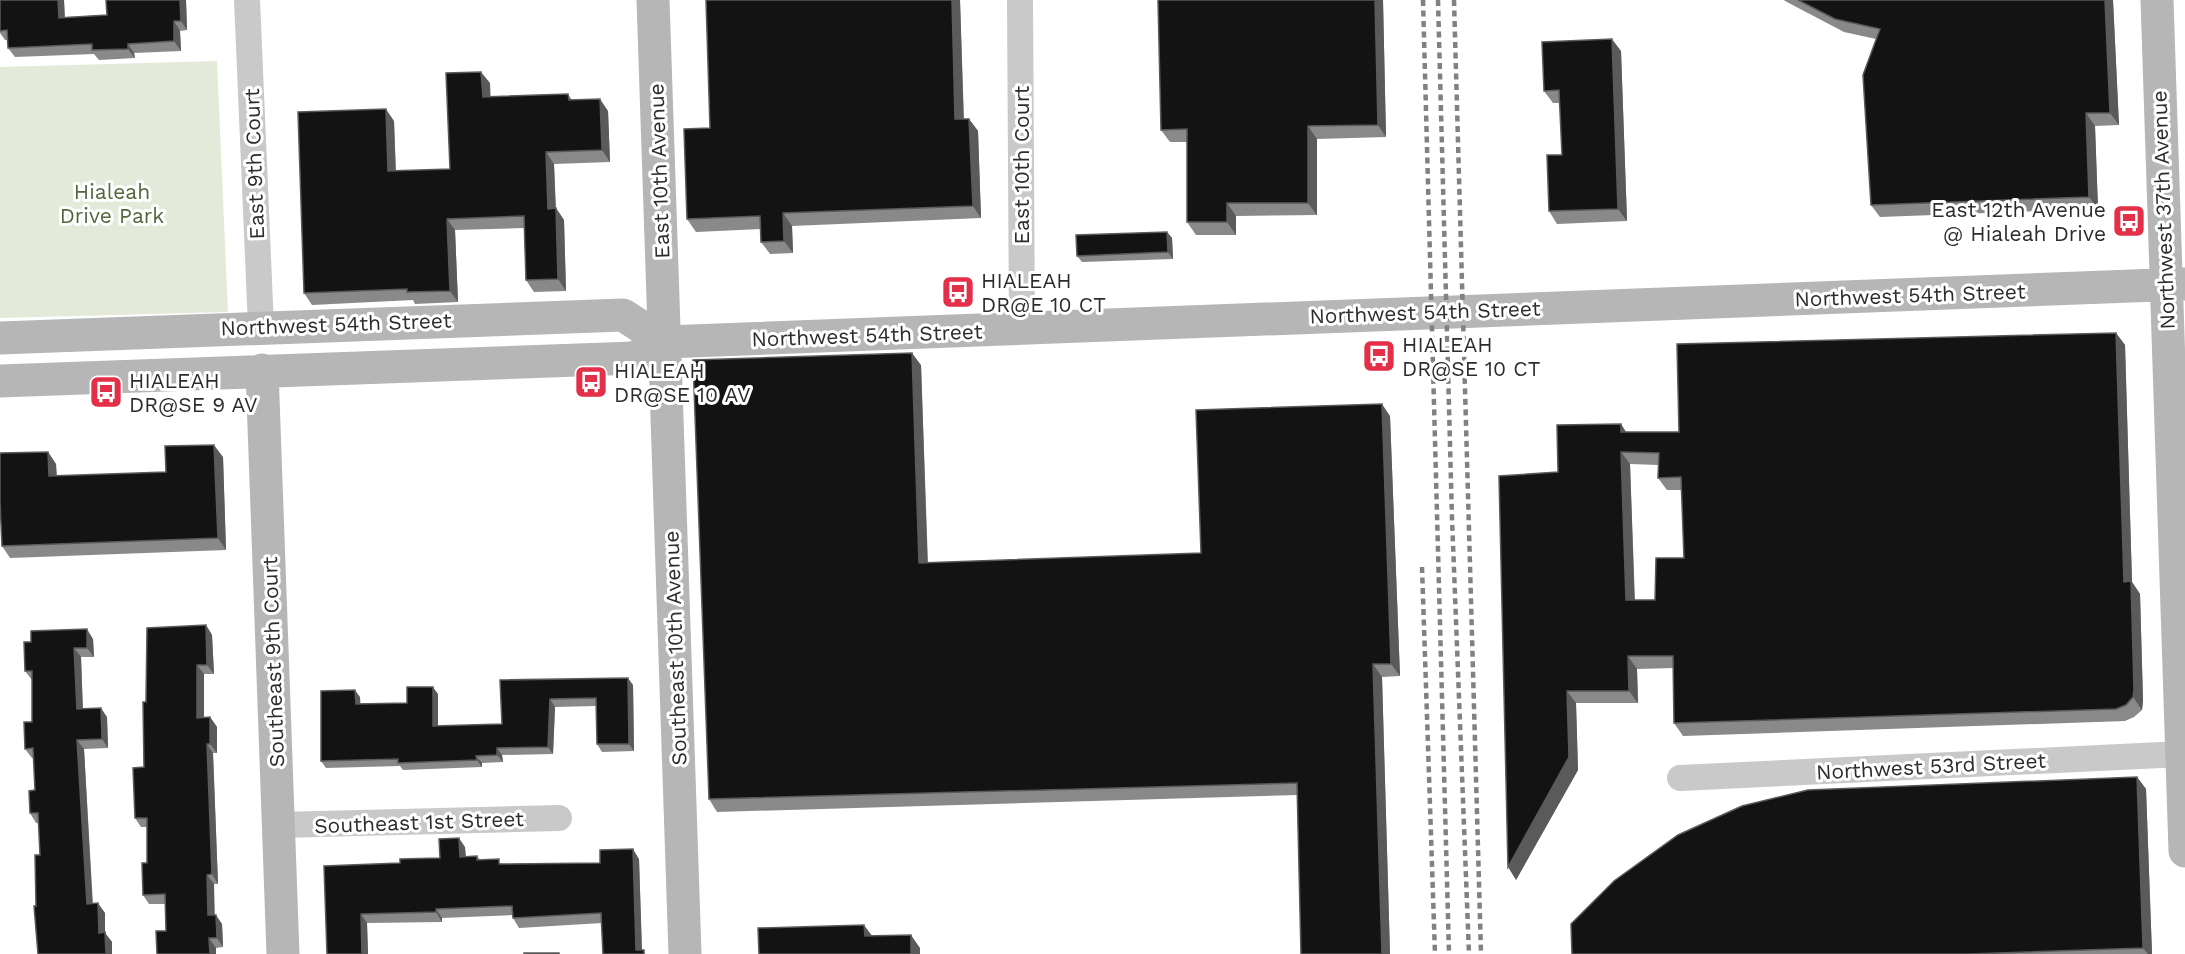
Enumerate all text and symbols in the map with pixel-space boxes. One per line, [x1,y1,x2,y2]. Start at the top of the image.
street label: East 10th Avenue [643,83,675,259]
street label: East 10th Court [1009,85,1034,244]
street label: East 9th Court [239,88,269,240]
street label: Northwest 37th Avenue [2146,90,2180,330]
park label: Hialeah Drive Park [60,179,164,228]
place label: East 12th Avenue @ Hialeah Drive [1931,197,2106,246]
bus stop icon: East 12th Avenue @ Hialeah Drive [2111,203,2147,239]
place label: HIALEAH DR@E 10 CT [981,268,1106,317]
bus stop icon: HIALEAH DR@E 10 CT [940,274,976,310]
street label: Northwest 54th Street [1794,278,2026,312]
street label: Northwest 54th Street [1309,295,1541,329]
street label: Northwest 54th Street [220,307,452,341]
street label: Northwest 54th Street [751,318,983,352]
place label: HIALEAH DR@SE 10 CT [1402,332,1541,381]
bus stop icon: HIALEAH DR@SE 10 CT [1361,338,1397,374]
place label: HIALEAH DR@SE 10 AV [614,358,751,407]
bus stop icon: HIALEAH DR@SE 10 AV [573,364,609,400]
place label: HIALEAH DR@SE 9 AV [129,368,258,417]
bus stop icon: HIALEAH DR@SE 9 AV [88,374,124,410]
street label: Southeast 10th Avenue [658,530,692,766]
street label: Southeast 9th Court [257,556,289,768]
street label: Northwest 53rd Street [1815,747,2047,785]
street label: Southeast 1st Street [314,806,524,838]

